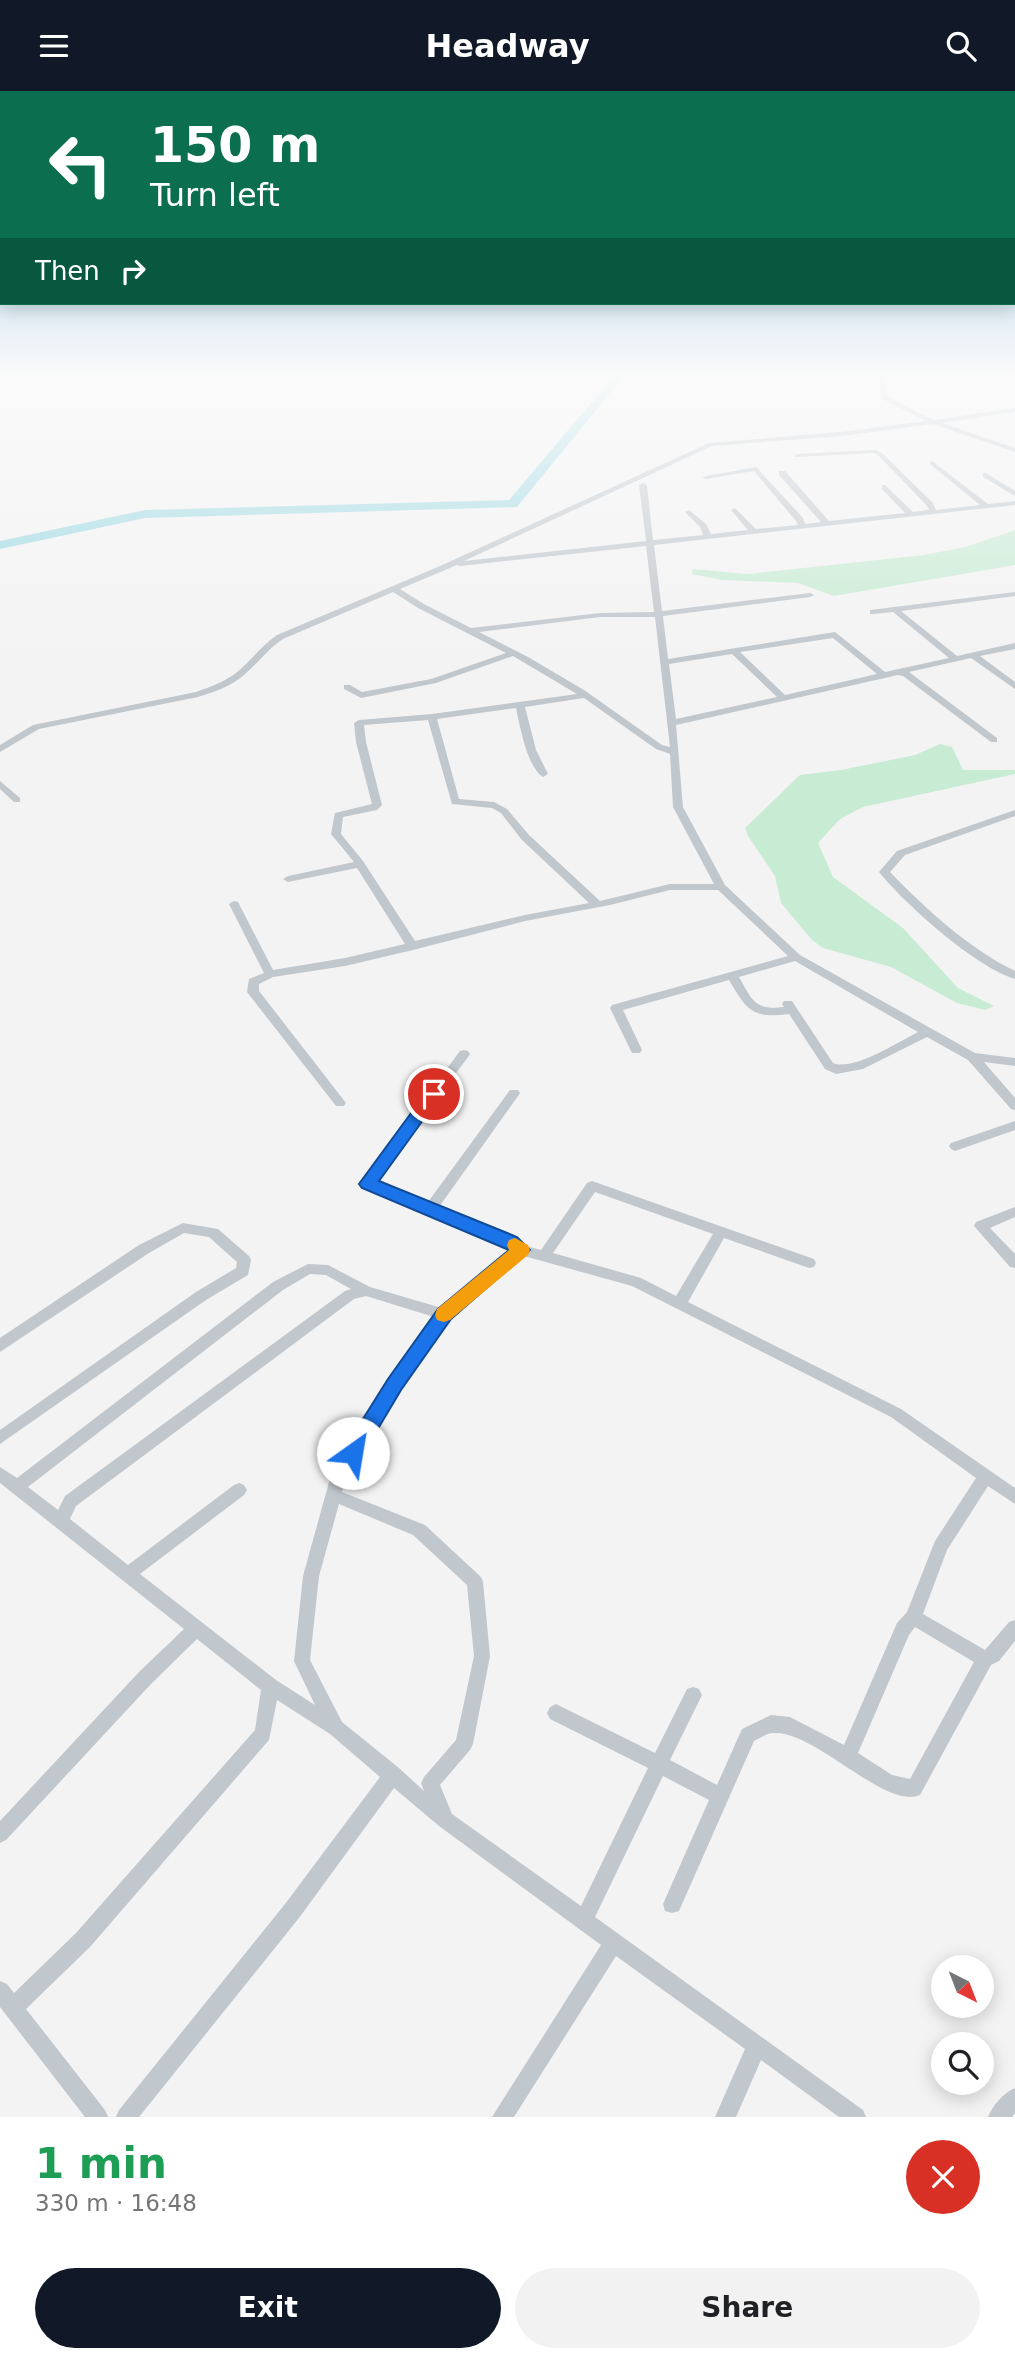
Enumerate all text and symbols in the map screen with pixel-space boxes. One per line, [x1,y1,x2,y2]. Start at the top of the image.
icon: menu [35,27,73,65]
text: Headway [425,27,590,65]
icon: search [942,27,980,65]
text: 150 m [150,117,320,174]
icon: left [35,119,126,210]
text: Turn left [150,176,280,214]
icon: right [114,252,152,290]
text: Then [35,256,100,286]
pin [404,1064,464,1124]
icon: arrive [415,1075,453,1113]
position arrow [316,1416,390,1490]
north arrow [931,1955,994,2018]
map controls [931,1955,994,2095]
button: search [931,2032,994,2095]
text: 1 min [35,2139,167,2188]
button: close [906,2140,980,2214]
text: 330 m · 16:48 [35,2190,197,2216]
button: Exit [35,2268,501,2348]
button: Share [515,2268,980,2348]

